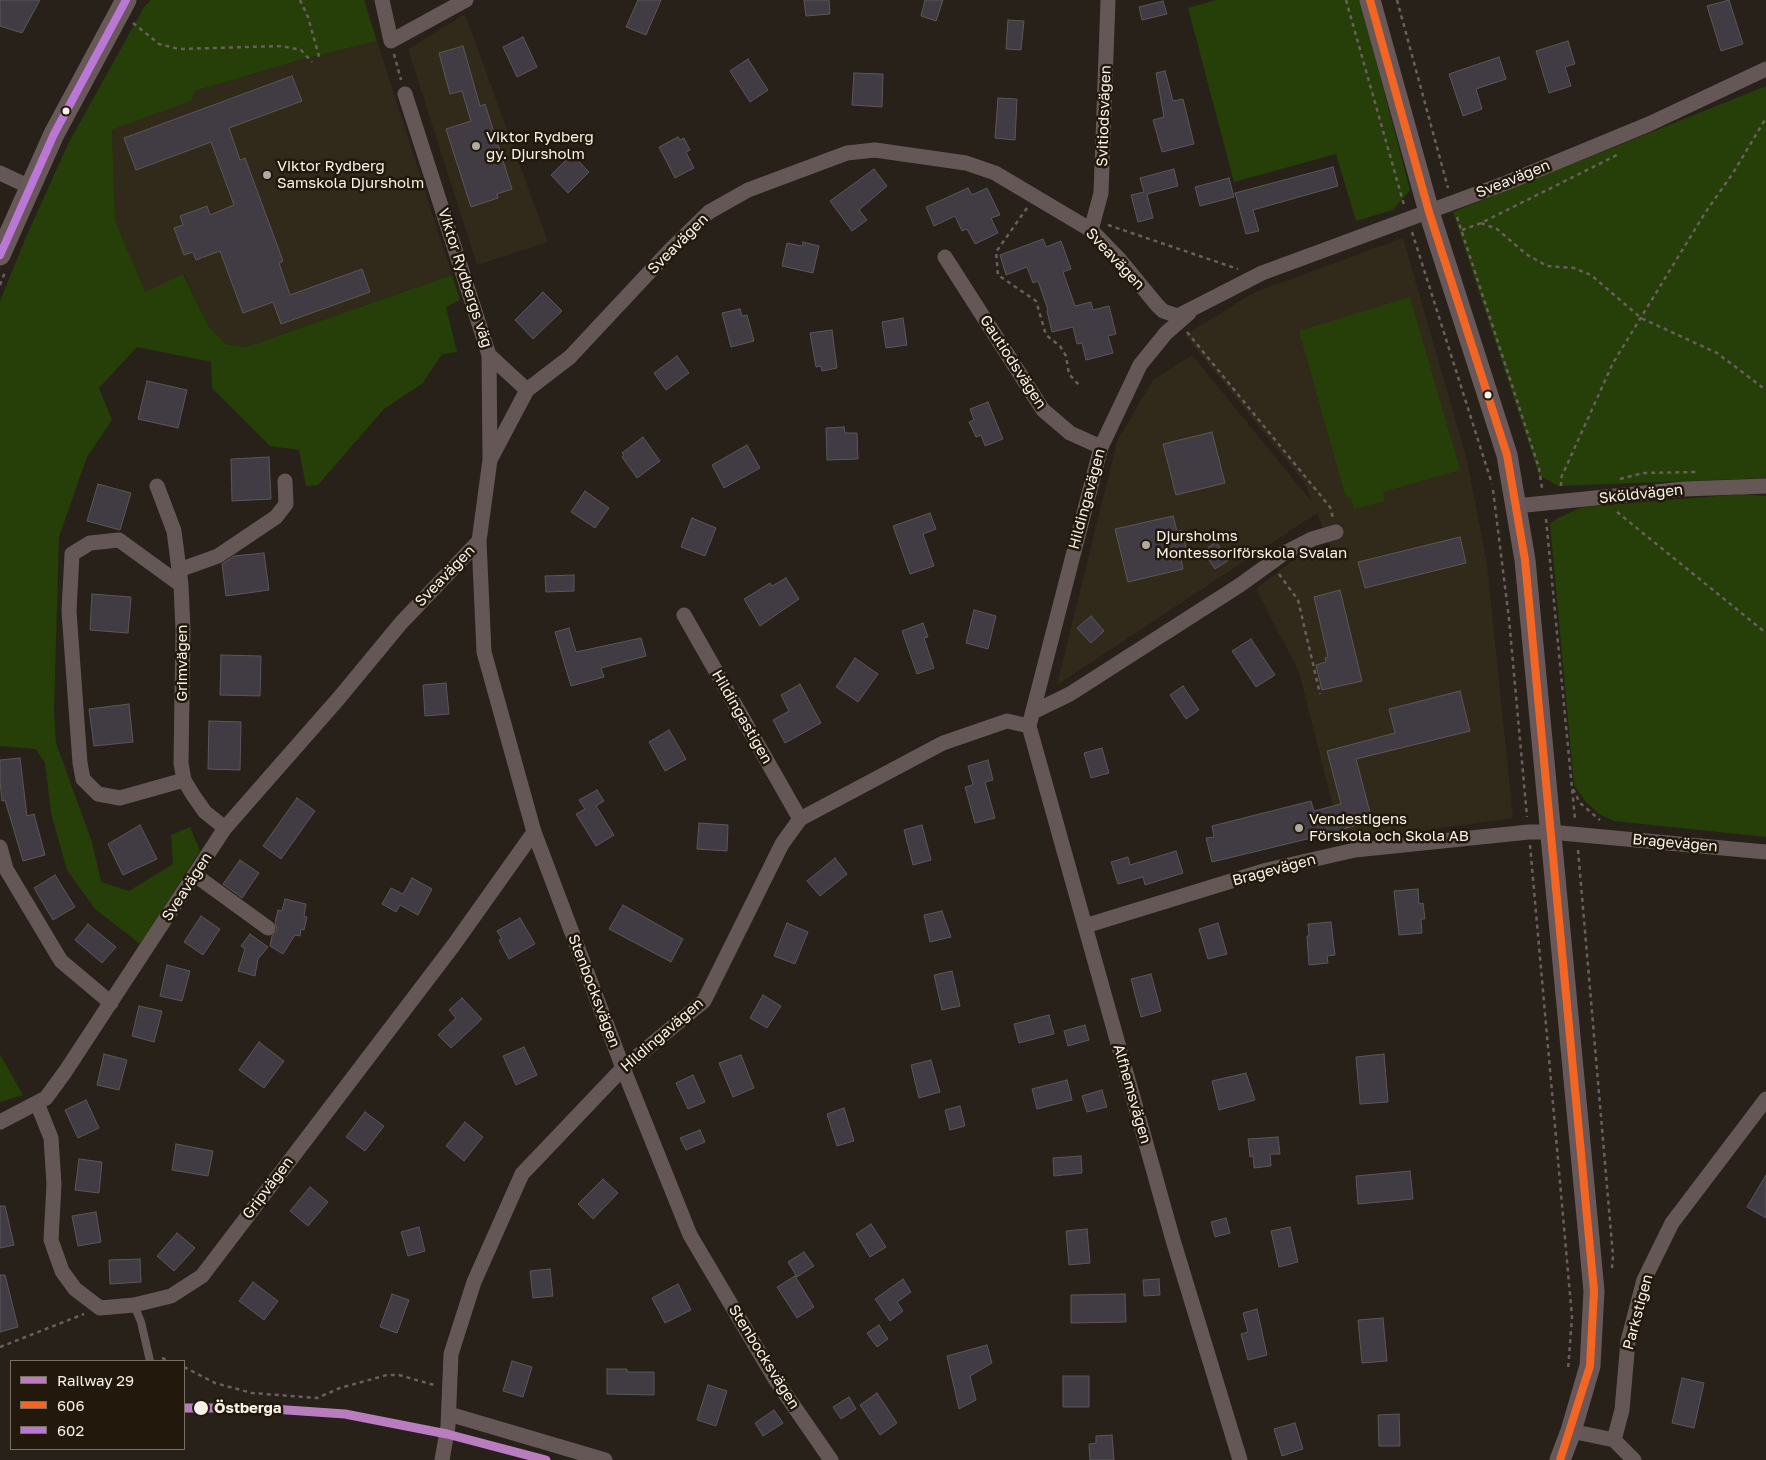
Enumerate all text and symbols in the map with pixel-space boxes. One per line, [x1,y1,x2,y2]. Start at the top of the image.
street label: Svitiodsvägen [1093,65,1115,167]
unlabelled marker [61,106,71,116]
place label: Viktor Rydberg gy. Djursholm [486,128,594,163]
marker: Viktor Rydberg gy. Djursholm [470,140,482,152]
street label: Sveavägen [1473,156,1553,202]
place label: Viktor Rydberg Samskola Djursholm [277,157,424,192]
marker: Viktor Rydberg Samskola Djursholm [261,169,273,181]
street label: Viktor Rydbergs väg [434,206,496,350]
street label: Sveavägen [644,210,712,278]
street label: Sveavägen [1082,224,1148,294]
street label: Gautiodsvägen [976,312,1050,412]
unlabelled marker [1483,390,1493,400]
street label: Hildingavägen [1065,447,1109,551]
street label: Sköldvägen [1598,481,1684,507]
place label: Djursholms Montessoriförskola Svalan [1156,527,1347,562]
marker: Djursholms Montessoriförskola Svalan [1140,539,1152,551]
street label: Sveavägen [411,542,479,610]
street label: Grimvägen [173,624,191,702]
street label: Hildingastigen [708,667,776,767]
place label: Vendestigens Förskola och Skola AB [1309,810,1469,845]
marker: Vendestigens Förskola och Skola AB [1293,822,1305,834]
street label: Bragevägen [1632,830,1718,856]
street label: Sveavägen [158,849,216,925]
street label: Bragevägen [1230,850,1318,890]
street label: Stenbocksvägen [564,932,624,1050]
street label: Hildingavägen [617,994,707,1076]
street label: Alfhemsvägen [1109,1042,1155,1146]
street label: Gripvägen [239,1153,297,1223]
street label: Parkstigen [1619,1272,1657,1352]
street label: Stenbocksvägen [725,1301,803,1413]
legend [10,1360,185,1450]
text: Railway 29 [57,1371,134,1389]
text: 606 [57,1396,84,1414]
marker: Östberga [192,1399,210,1417]
place label: Östberga [214,1399,281,1417]
text: 602 [57,1421,84,1439]

